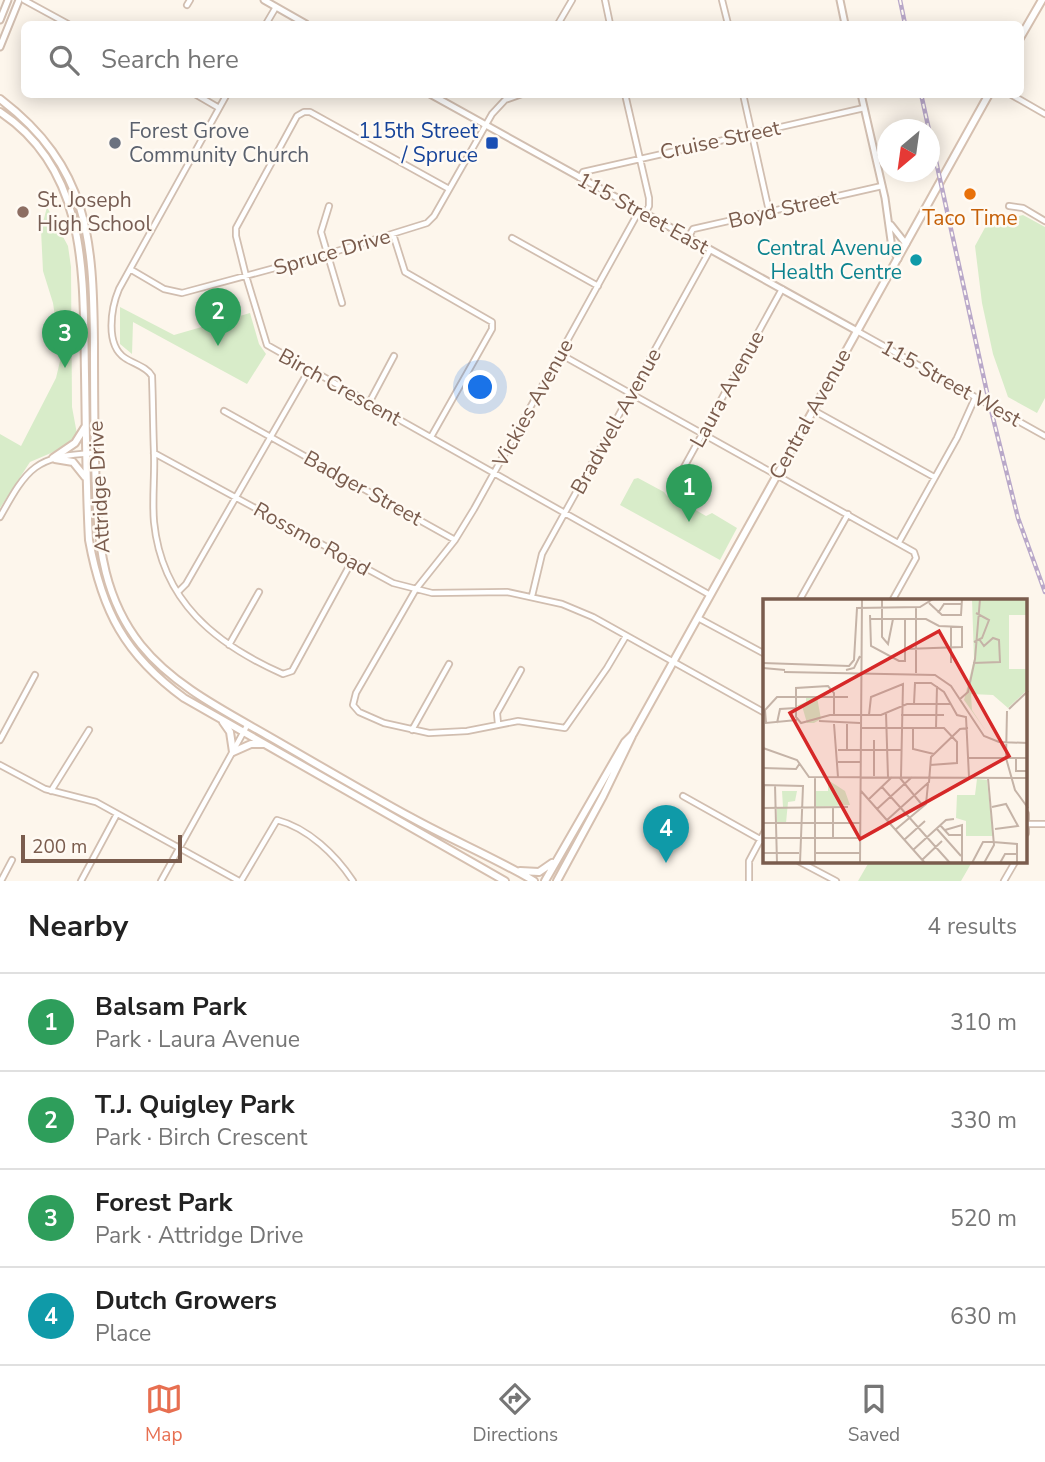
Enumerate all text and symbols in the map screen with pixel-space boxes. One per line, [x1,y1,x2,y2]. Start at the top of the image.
search box [21,21,1024,98]
icon: search [45,41,83,79]
text: Search here [101,42,239,77]
street label: Cruise Street [657,113,783,166]
place label: Forest Grove Community Church [129,117,309,169]
place label: 115th Street / Spruce [358,117,479,169]
north arrow [877,119,940,182]
marker: Forest Grove Community Church [107,135,123,151]
marker: 115th Street / Spruce [484,135,500,151]
street label: 115 Street East [572,165,714,261]
street label: Boyd Street [726,183,841,235]
place label: St. Joseph High School [37,186,152,238]
marker: Taco Time [962,186,978,202]
marker: St. Joseph High School [15,204,31,220]
place label: Taco Time [922,204,1018,232]
street label: Spruce Drive [270,222,394,282]
place label: Central Avenue Health Centre [757,234,902,286]
marker: Central Avenue Health Centre [908,252,924,268]
pin: 2 [195,288,241,346]
pin: 3 [42,310,88,368]
street label: Laura Avenue [683,325,771,453]
street label: 115 Street West [876,333,1027,433]
street label: Vickies Avenue [486,334,580,473]
street label: Birch Crescent [274,342,407,433]
street label: Bradwell Avenue [564,343,668,499]
street label: Central Avenue [762,344,858,484]
your location [463,370,497,404]
street label: Attridge Drive [82,420,116,554]
street label: Badger Street [299,444,428,532]
pin: 1 [666,464,712,522]
street label: Rossmo Road [249,495,375,583]
inset map [763,599,1028,864]
pin: 4 [643,805,689,863]
scale bar [21,832,182,864]
text: 200 m [32,834,87,860]
text: Nearby [28,906,128,947]
text: 4 results [927,911,1017,942]
text: Balsam Park [95,989,247,1024]
text: 1 [44,1007,58,1038]
text: 310 m [950,1007,1017,1038]
text: Park · Laura Avenue [95,1024,300,1055]
text: T.J. Quigley Park [95,1087,294,1122]
text: 2 [44,1105,58,1136]
text: 330 m [950,1105,1017,1136]
text: Park · Birch Crescent [95,1122,307,1153]
text: Forest Park [95,1185,232,1220]
text: 3 [44,1203,58,1234]
text: 520 m [950,1203,1017,1234]
text: Park · Attridge Drive [95,1220,303,1251]
text: Dutch Growers [95,1283,277,1318]
text: 4 [44,1301,58,1332]
text: 630 m [950,1301,1017,1332]
text: Place [95,1318,151,1349]
tab: Map [145,1380,183,1448]
tab: Directions [472,1380,558,1448]
tab: Saved [848,1380,900,1448]

